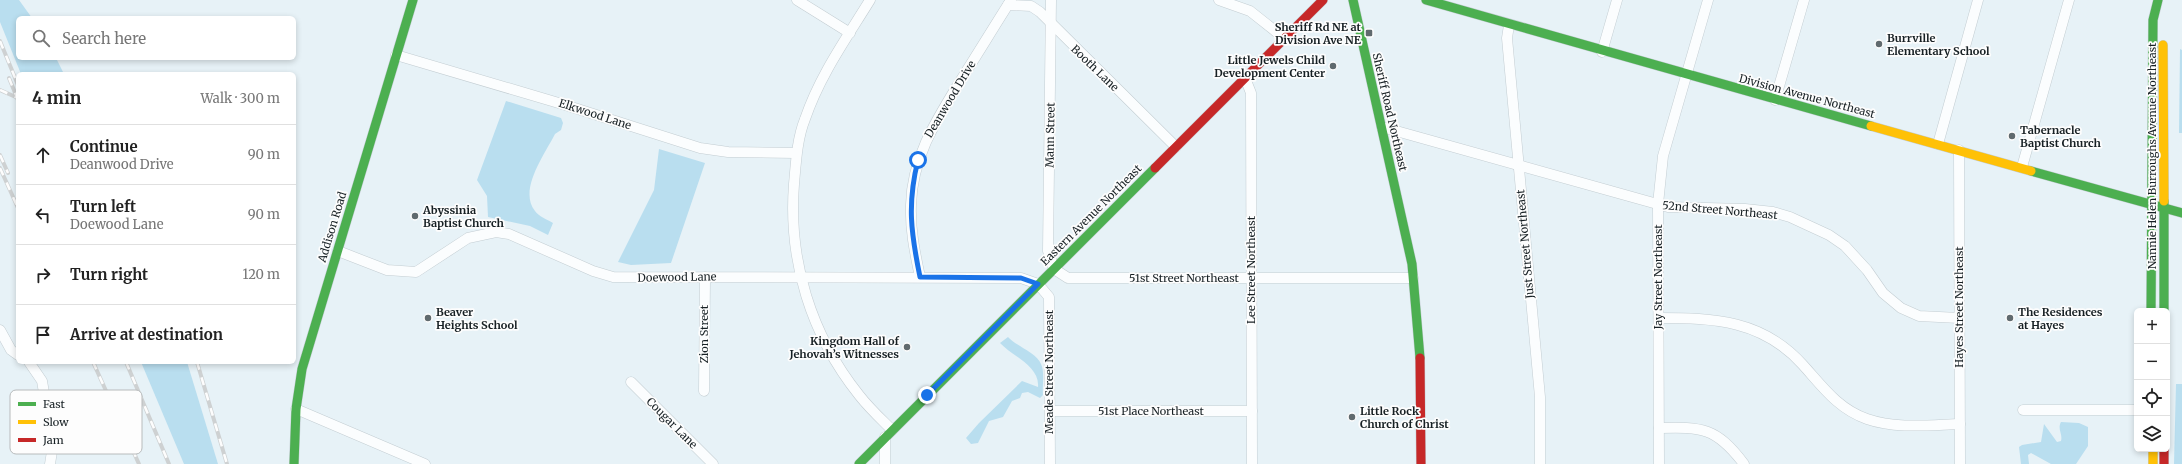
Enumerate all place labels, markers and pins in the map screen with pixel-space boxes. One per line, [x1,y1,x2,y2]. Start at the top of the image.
place label: Sheriff Rd NE at Division Ave NE [1275,20,1362,47]
marker: Sheriff Rd NE at Division Ave NE [1364,28,1374,38]
place label: Burrville Elementary School [1887,31,1990,58]
marker: Burrville Elementary School [1874,39,1884,49]
place label: Little Jewels Child Development Center [1214,53,1325,80]
marker: Little Jewels Child Development Center [1328,61,1338,71]
place label: Tabernacle Baptist Church [2020,123,2102,150]
marker: Tabernacle Baptist Church [2007,131,2017,141]
place label: Abyssinia Baptist Church [422,203,505,230]
marker: Abyssinia Baptist Church [410,211,420,221]
place label: Beaver Heights School [436,305,518,332]
place label: The Residences at Hayes [2018,305,2103,332]
marker: Beaver Heights School [423,313,433,323]
marker: The Residences at Hayes [2005,313,2015,323]
place label: Kingdom Hall of Jehovah’s Witnesses [788,334,900,361]
marker: Kingdom Hall of Jehovah’s Witnesses [902,342,912,352]
place label: Little Rock Church of Christ [1360,404,1449,431]
marker: Little Rock Church of Christ [1347,412,1357,422]

